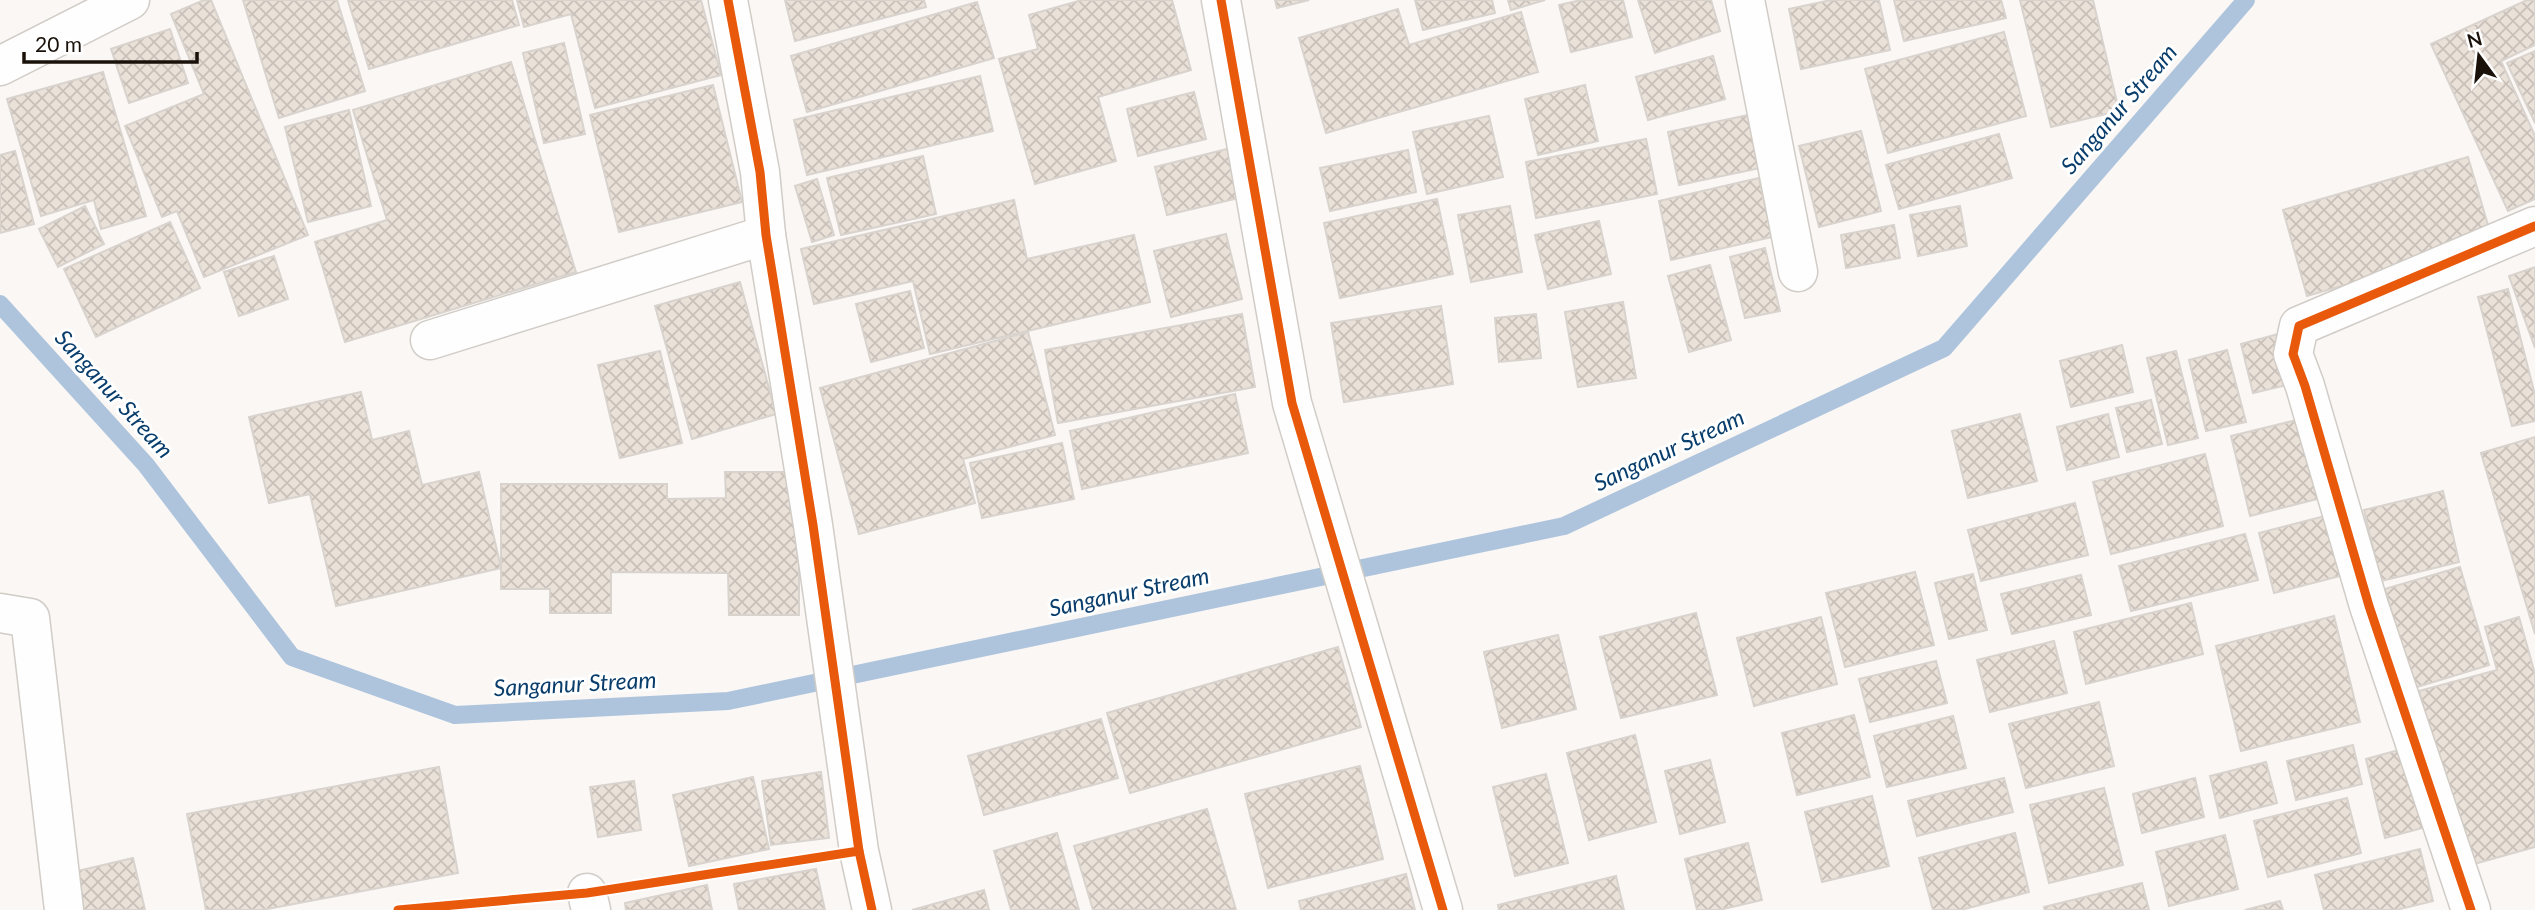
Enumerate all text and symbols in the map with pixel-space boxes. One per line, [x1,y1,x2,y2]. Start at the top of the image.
scale bar [24,21,198,65]
north arrow [2444,21,2514,91]
text: N [2464,26,2485,52]
text: 20 m [35,31,82,56]
water label: Sanganur Stream [2054,38,2182,179]
water label: Sanganur Stream [50,323,180,463]
water label: Sanganur Stream [1589,402,1748,496]
water label: Sanganur Stream [1046,560,1211,622]
water label: Sanganur Stream [493,665,657,701]

